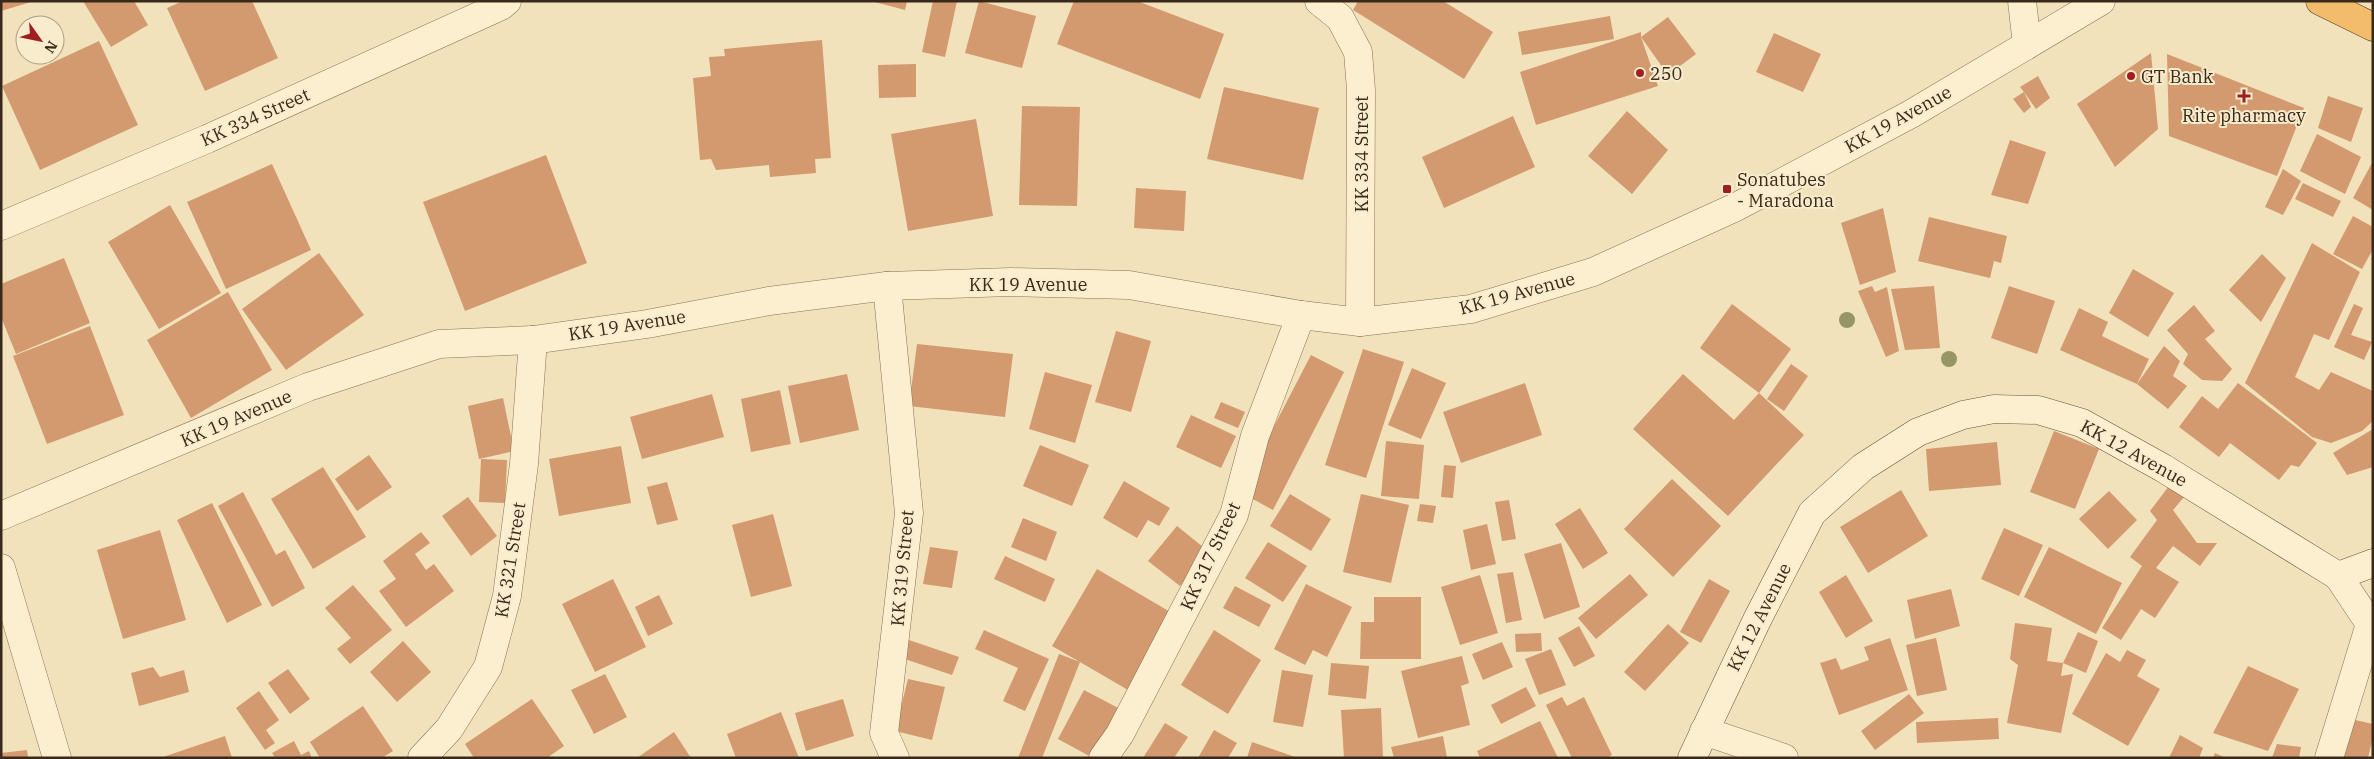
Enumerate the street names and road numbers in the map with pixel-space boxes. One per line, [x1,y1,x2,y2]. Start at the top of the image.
street label: KK 19 Avenue [1841,80,1955,158]
street label: KK 334 Street [197,83,313,151]
street label: KK 334 Street [1350,96,1373,212]
street label: KK 19 Avenue [1457,267,1577,319]
street label: KK 19 Avenue [969,273,1087,296]
street label: KK 19 Avenue [567,304,687,346]
street label: KK 19 Avenue [177,384,295,452]
street label: KK 12 Avenue [2077,414,2191,492]
street label: KK 317 Street [1175,498,1245,614]
street label: KK 321 Street [490,501,530,619]
street label: KK 319 Street [885,509,919,627]
street label: KK 12 Avenue [1722,559,1796,675]

